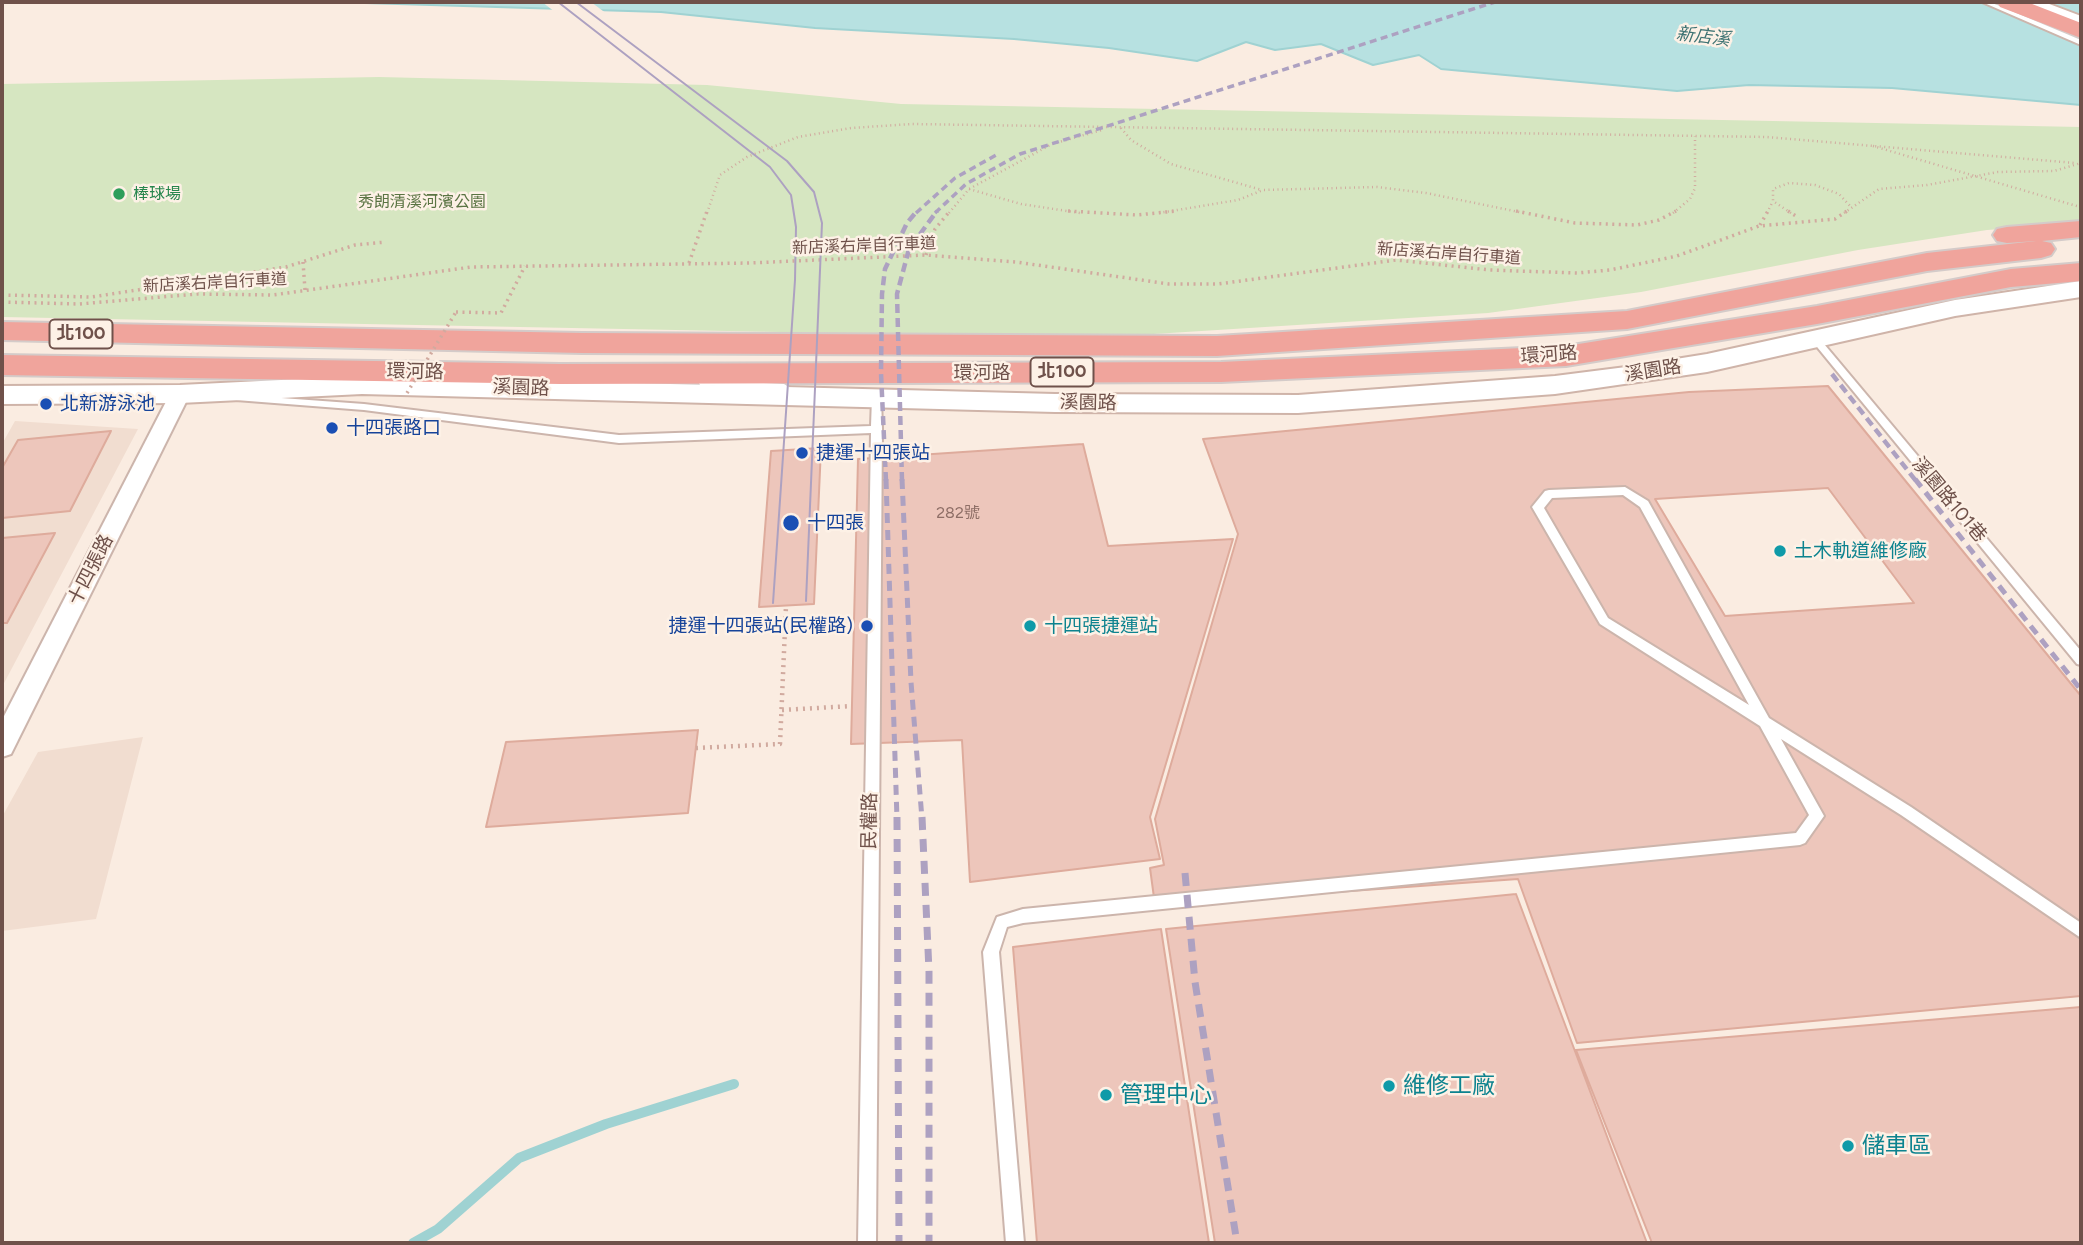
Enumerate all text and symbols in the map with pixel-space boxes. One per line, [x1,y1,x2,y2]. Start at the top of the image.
water label: 新店溪 [1675,23,1731,51]
place label: 棒球場 [133,184,181,204]
marker: 棒球場 [111,186,127,202]
park label: 秀朗清溪河濱公園 [358,192,486,212]
street label: 新店溪右岸自行車道 [792,234,936,258]
street label: 新店溪右岸自行車道 [1377,239,1521,269]
street label: 新店溪右岸自行車道 [143,270,287,296]
road number: 北100 [50,320,112,348]
street label: 環河路 [1520,342,1578,368]
street label: 溪園路 [1623,355,1683,387]
road number: 北100 [1030,358,1094,386]
street label: 環河路 [386,360,444,384]
street label: 環河路 [954,362,1010,384]
street label: 溪園路 [492,376,550,400]
street label: 溪園路 [1059,391,1117,415]
place label: 北新游泳池 [60,393,155,415]
marker: 北新游泳池 [38,396,54,412]
place label: 十四張路口 [346,417,441,439]
marker: 十四張路口 [324,420,340,436]
place label: 捷運十四張站 [816,442,930,464]
marker: 捷運十四張站 [794,445,810,461]
street label: 溪園路101巷 [1907,453,1991,547]
house number: 282號 [936,503,980,523]
place label: 十四張 [807,512,864,534]
marker: 十四張 [781,513,801,533]
street label: 十四張路 [64,531,118,609]
place label: 土木軌道維修廠 [1794,540,1927,562]
marker: 土木軌道維修廠 [1772,543,1788,559]
place label: 捷運十四張站(民權路) [669,615,853,637]
place label: 十四張捷運站 [1044,615,1158,637]
marker: 捷運十四張站(民權路) [859,618,875,634]
marker: 十四張捷運站 [1022,618,1038,634]
street label: 民權路 [858,792,882,850]
place label: 維修工廠 [1403,1072,1495,1100]
marker: 維修工廠 [1381,1078,1397,1094]
place label: 管理中心 [1120,1081,1212,1109]
marker: 管理中心 [1098,1087,1114,1103]
place label: 儲車區 [1862,1132,1931,1160]
marker: 儲車區 [1840,1138,1856,1154]

